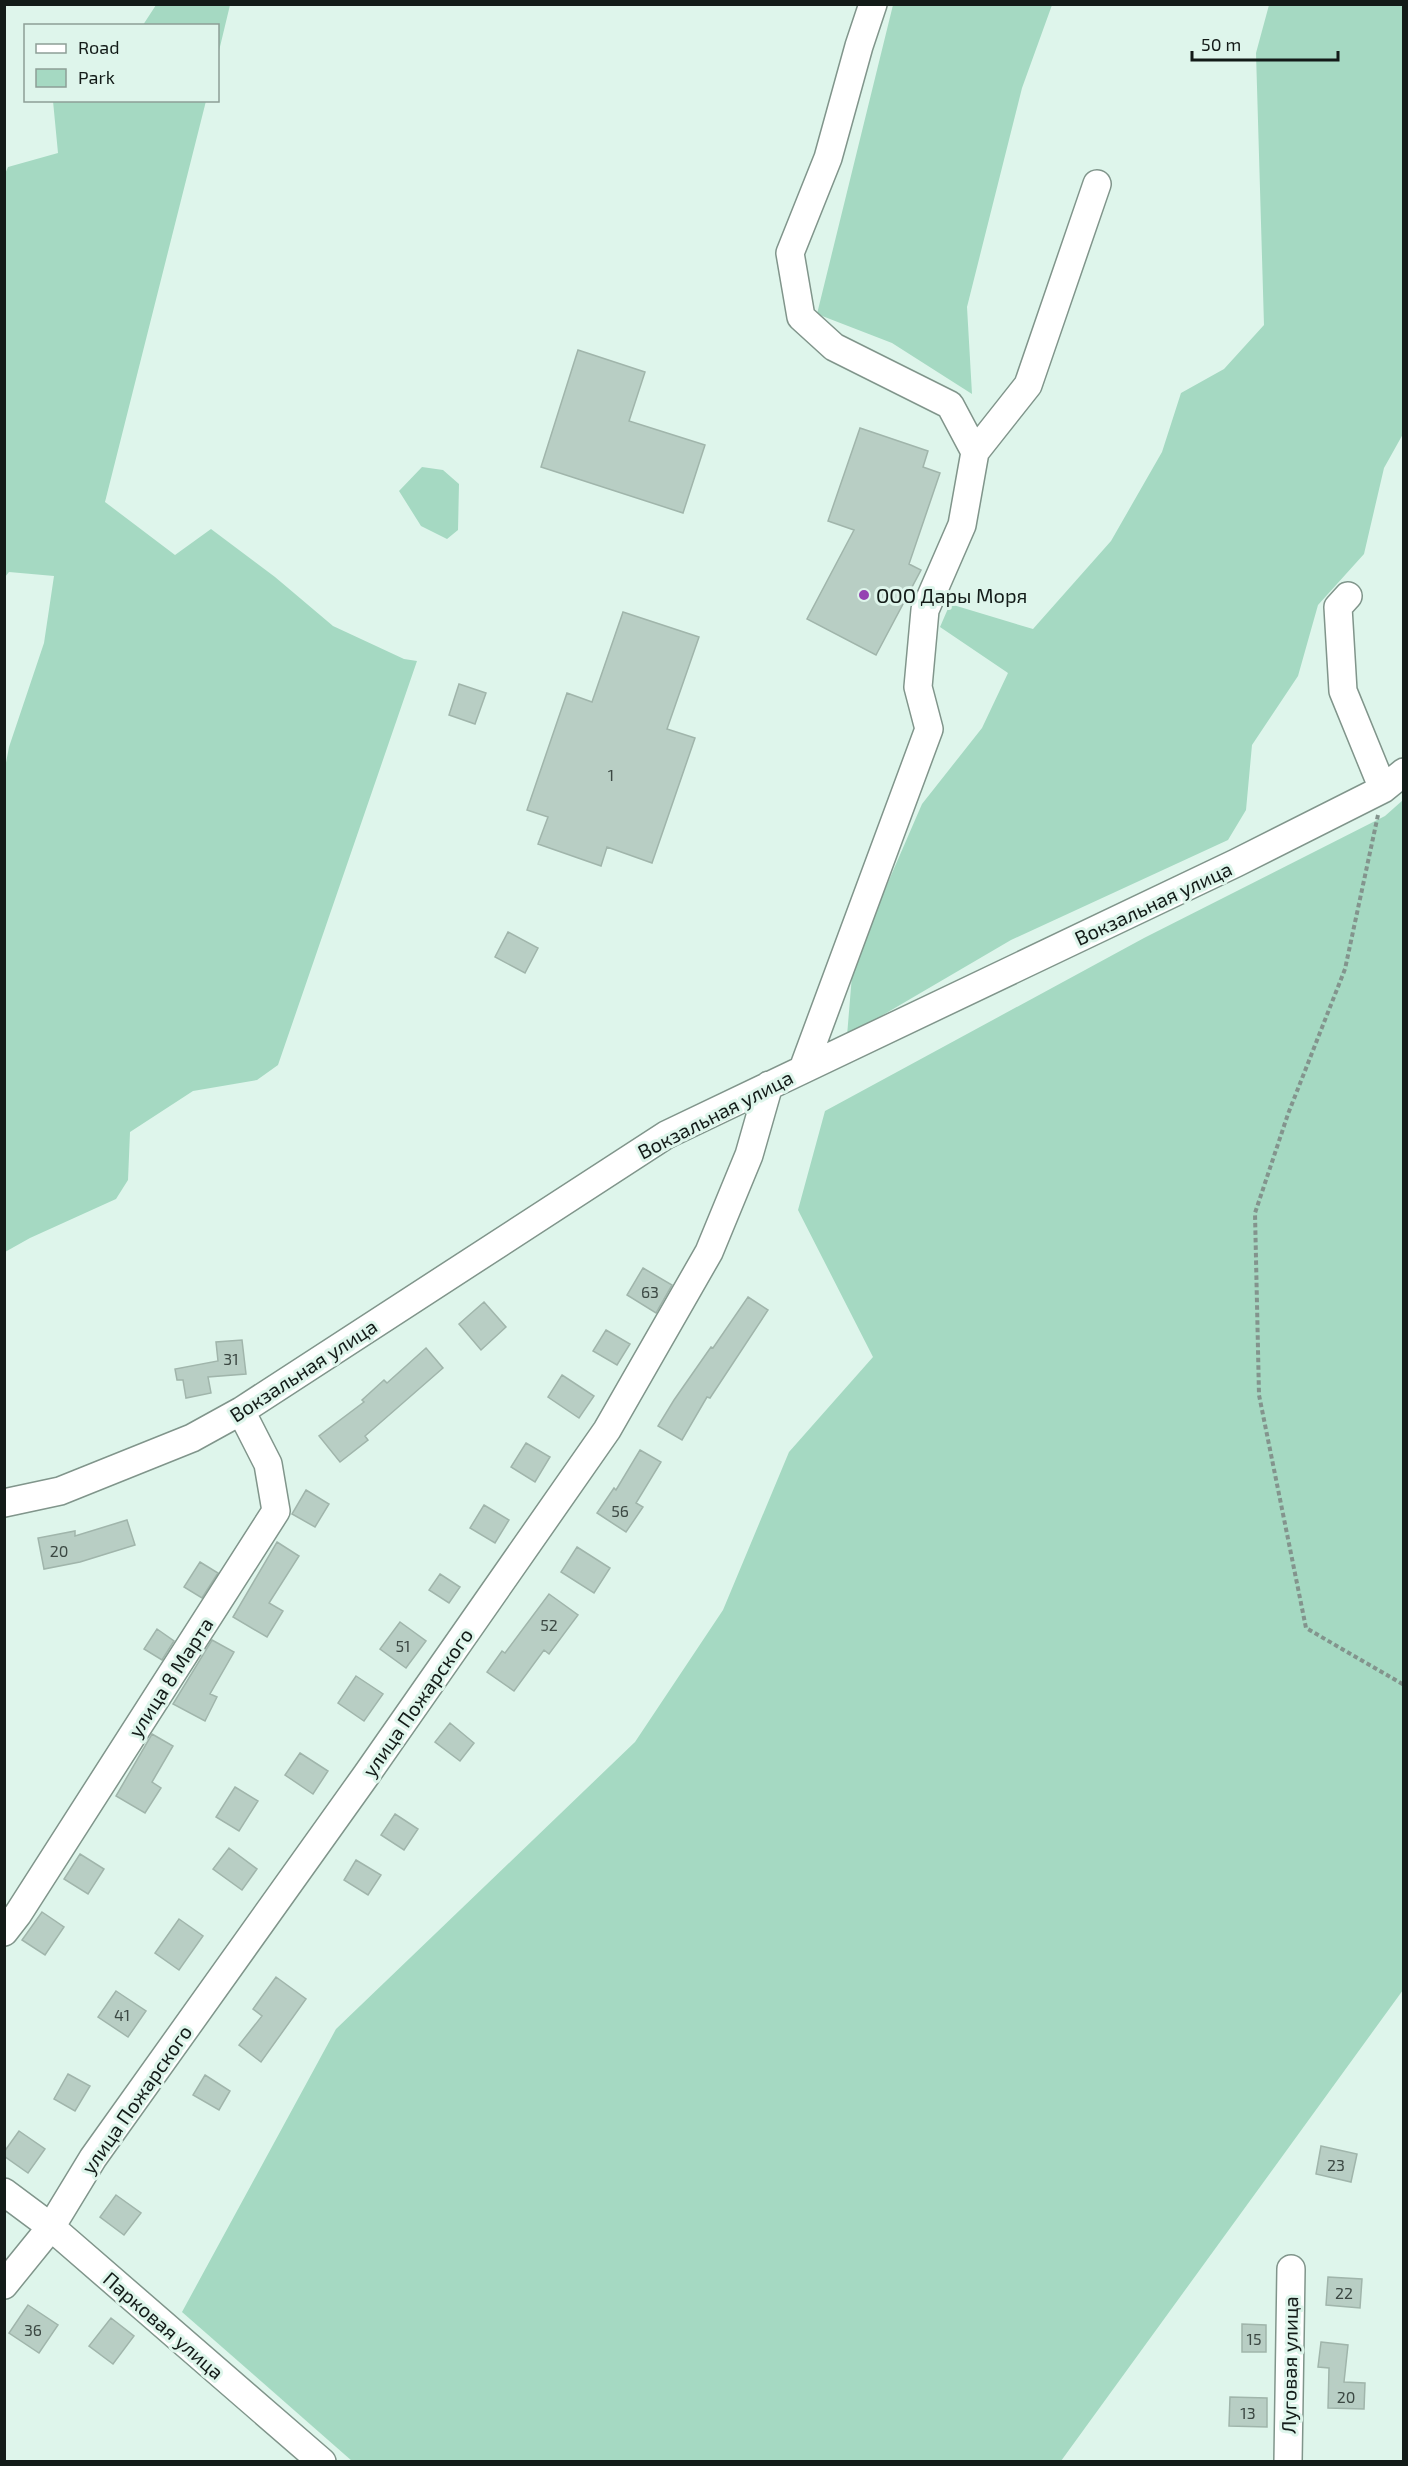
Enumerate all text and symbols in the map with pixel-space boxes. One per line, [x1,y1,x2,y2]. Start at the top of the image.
legend [24,24,219,102]
scale bar [1192,24,1338,62]
text: 50 m [1201,33,1241,55]
text: Road [78,36,119,58]
text: Park [78,66,115,88]
place label: ООО Дары Моря [876,583,1027,607]
marker: ООО Дары Моря [857,588,871,602]
house number: 1 [608,765,614,784]
street label: Вокзальная улица [1070,856,1236,951]
street label: Вокзальная улица [633,1065,797,1164]
house number: 63 [641,1282,659,1301]
street label: Вокзальная улица [225,1313,382,1427]
house number: 31 [223,1349,239,1368]
house number: 56 [611,1501,629,1520]
house number: 20 [50,1541,68,1560]
street label: улица 8 Марта [122,1613,218,1742]
house number: 52 [540,1615,558,1634]
street label: улица Пожарского [357,1623,478,1782]
house number: 51 [396,1636,410,1655]
house number: 41 [114,2005,130,2024]
street label: улица Пожарского [76,2020,197,2179]
house number: 23 [1327,2155,1345,2174]
street label: Парковая улица [98,2266,229,2384]
house number: 22 [1335,2283,1353,2302]
street label: Луговая улица [1276,2296,1303,2434]
house number: 36 [24,2320,42,2339]
house number: 15 [1247,2329,1261,2348]
house number: 20 [1337,2387,1355,2406]
house number: 13 [1240,2403,1256,2422]

